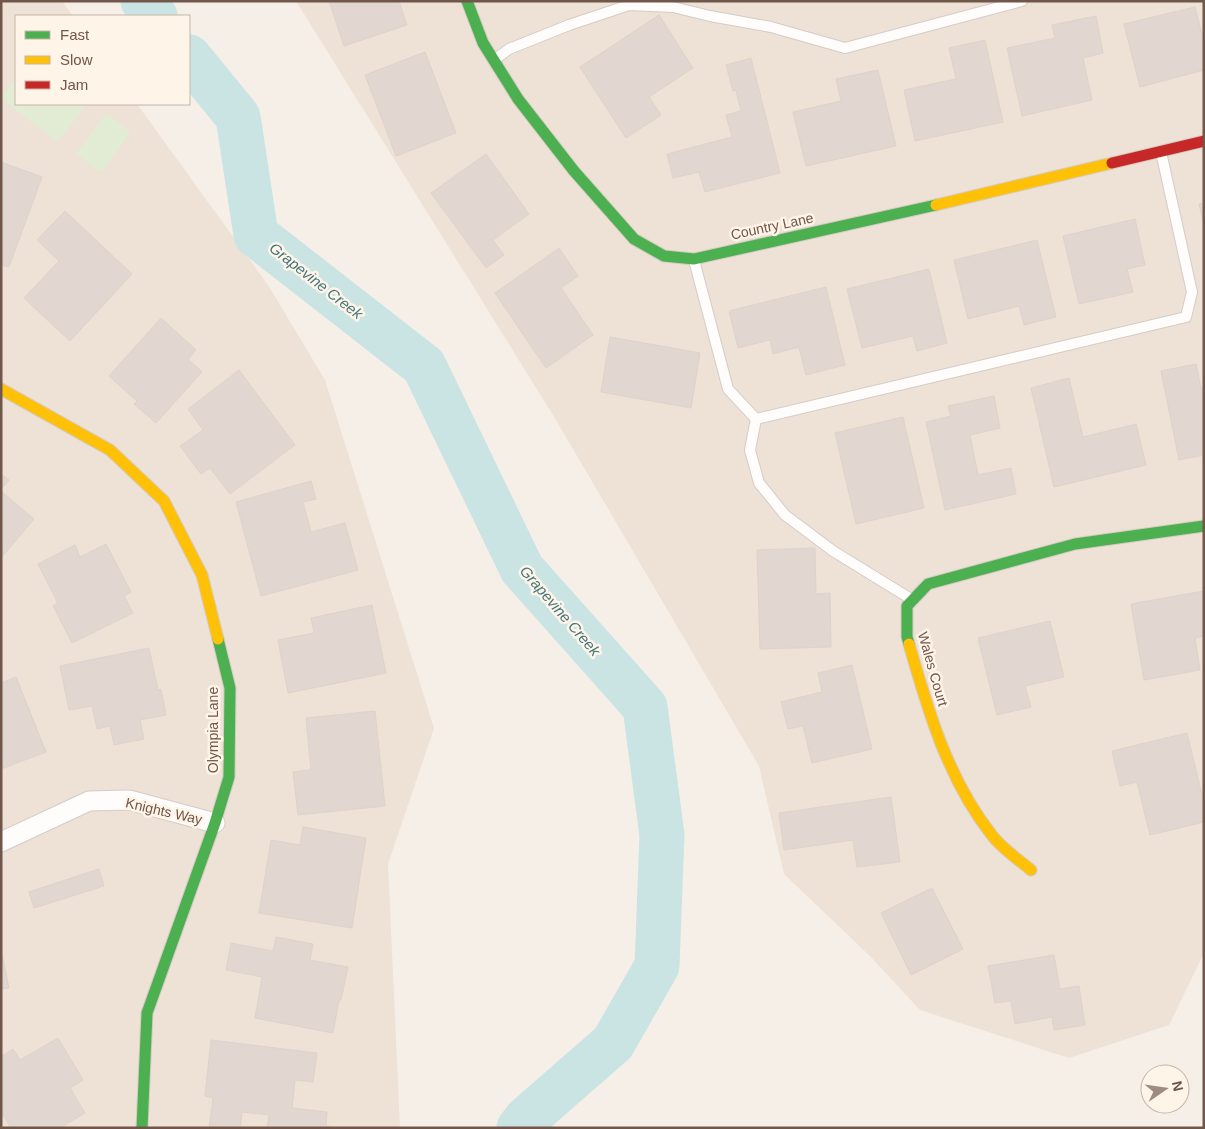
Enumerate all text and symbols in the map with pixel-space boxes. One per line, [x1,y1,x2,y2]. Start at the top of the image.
legend [15,15,190,105]
text: Fast [60,26,90,43]
text: Slow [60,51,93,68]
text: Jam [60,76,88,93]
street label: Country Lane [729,209,815,243]
water label: Grapevine Creek [266,239,367,323]
water label: Grapevine Creek [517,562,605,660]
street label: Wales Court [915,630,951,708]
street label: Olympia Lane [205,687,221,773]
street label: Knights Way [124,794,204,828]
north arrow [1140,1064,1190,1114]
text: N [1169,1079,1187,1093]

